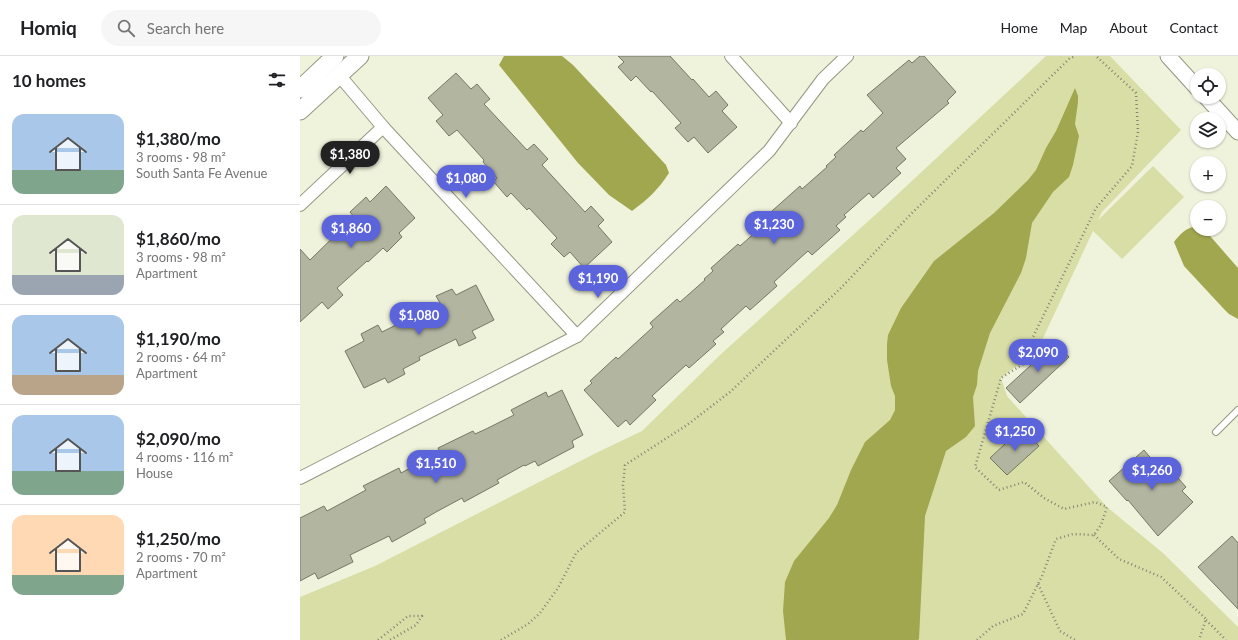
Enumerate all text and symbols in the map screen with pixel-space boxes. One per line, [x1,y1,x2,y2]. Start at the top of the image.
search box [101,10,381,46]
text: Homiq [20,16,77,39]
icon: search [115,17,137,39]
text: Search here [147,19,224,37]
text: Home [1000,19,1038,36]
text: Map [1060,19,1087,36]
text: About [1109,19,1147,36]
text: Contact [1169,19,1218,36]
map controls [1190,68,1226,236]
button: locate [1190,68,1226,104]
icon: filters [266,69,288,91]
text: 10 homes [12,70,86,91]
button: layers [1190,112,1226,148]
text: $1,380/mo [136,128,221,149]
icon: home [44,130,92,178]
pin: $1,380 [317,141,383,175]
text: $1,380 [330,146,370,162]
text: 3 rooms · 98 m² [136,149,226,165]
button: + [1190,156,1226,192]
text: South Santa Fe Avenue [136,165,268,181]
pin: $1,080 [433,165,499,199]
text: $1,080 [446,170,486,186]
button: − [1190,200,1226,236]
pin: $1,230 [741,211,807,245]
pin: $1,860 [318,215,384,249]
text: $1,230 [754,216,794,232]
text: $1,860 [331,220,371,236]
text: $1,860/mo [136,228,221,249]
icon: home [44,231,92,279]
text: 3 rooms · 98 m² [136,249,226,265]
text: Apartment [136,265,197,281]
pin: $1,190 [565,265,631,299]
text: $1,190 [578,270,618,286]
pin: $1,080 [386,302,452,336]
text: $1,080 [399,307,439,323]
text: $1,190/mo [136,328,221,349]
icon: home [44,331,92,379]
pin: $2,090 [1005,339,1071,373]
text: $2,090 [1018,344,1058,360]
text: 2 rooms · 64 m² [136,349,226,365]
text: Apartment [136,365,197,381]
pin: $1,250 [982,418,1048,452]
text: $1,250 [995,423,1035,439]
text: $2,090/mo [136,428,221,449]
icon: home [44,431,92,479]
text: 4 rooms · 116 m² [136,449,233,465]
pin: $1,510 [403,450,469,484]
text: $1,510 [416,455,456,471]
pin: $1,260 [1119,457,1185,491]
text: $1,260 [1132,462,1172,478]
text: House [136,465,173,481]
text: $1,250/mo [136,528,221,549]
icon: home [44,531,92,579]
text: 2 rooms · 70 m² [136,549,226,565]
text: Apartment [136,565,197,581]

